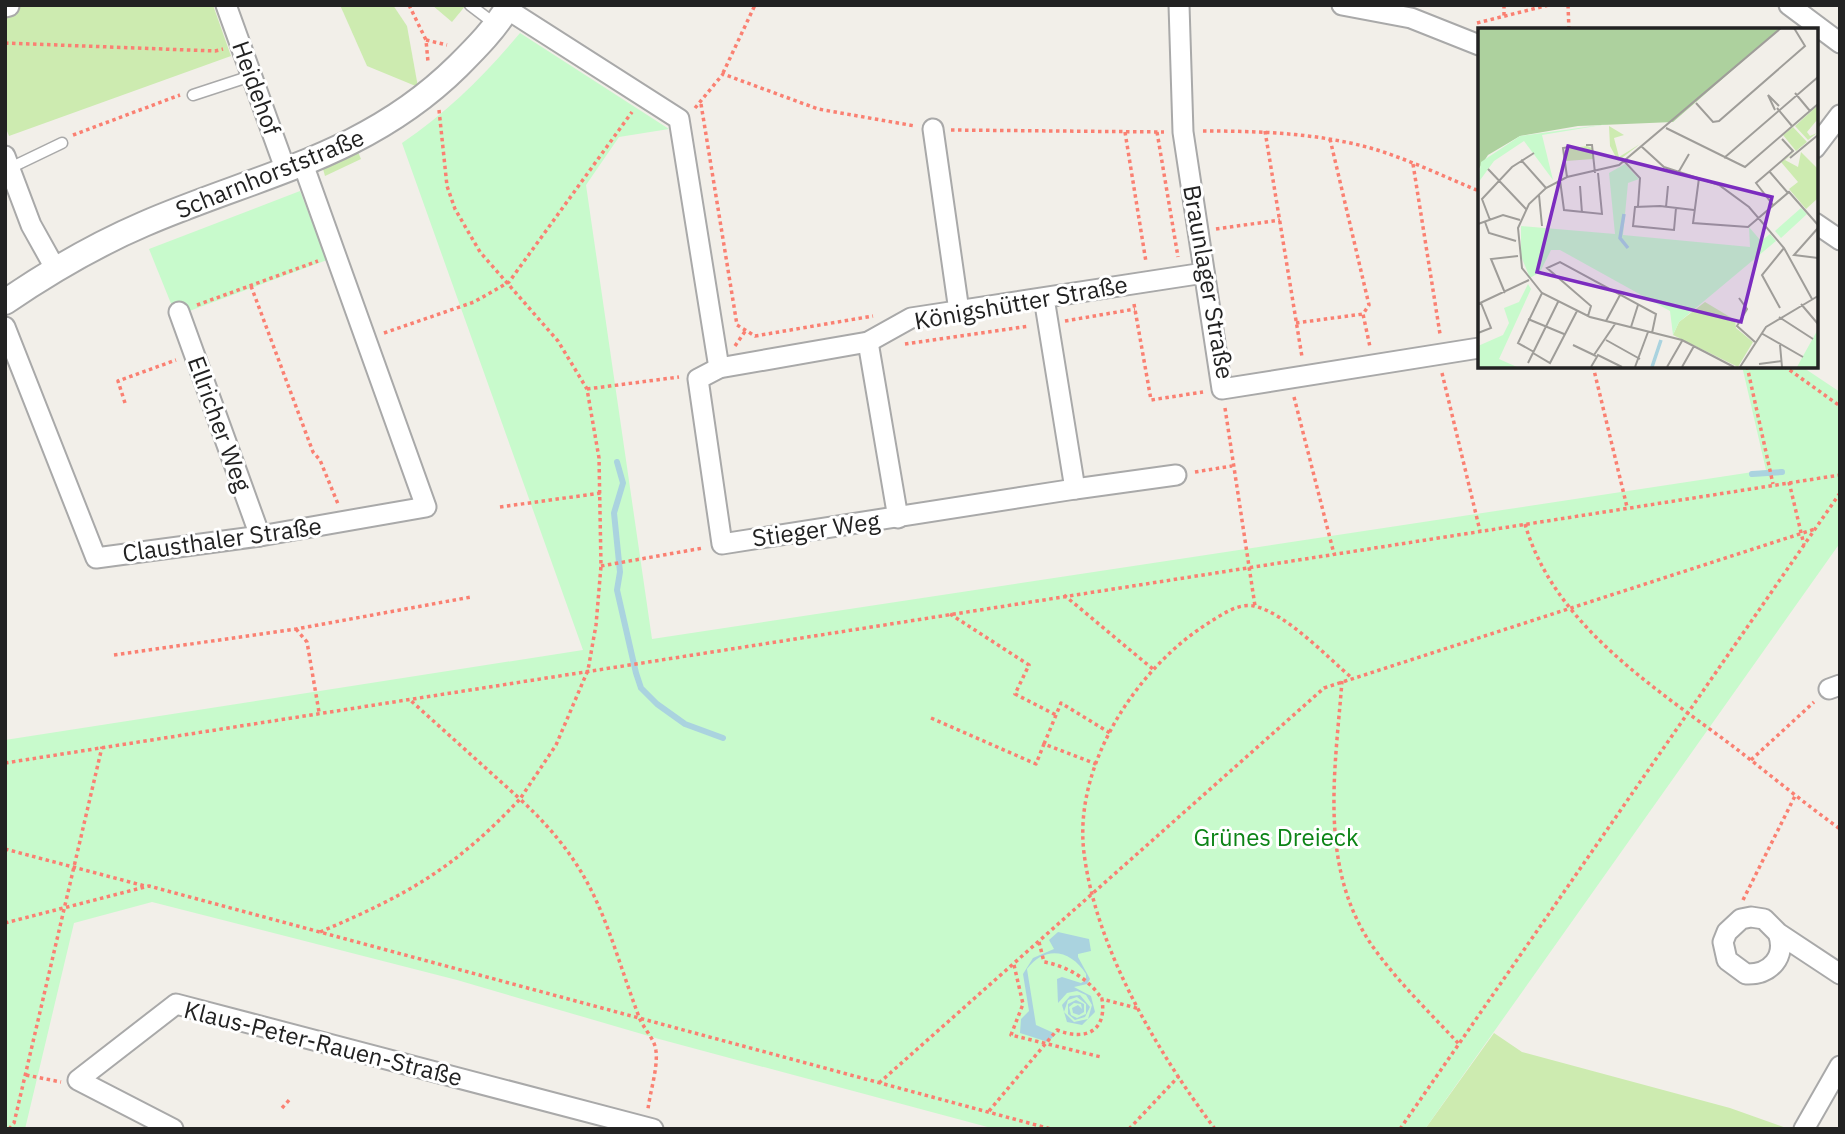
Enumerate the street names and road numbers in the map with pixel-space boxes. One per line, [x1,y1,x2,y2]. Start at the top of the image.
street label: Heidehof [225,36,289,139]
street label: Scharnhorststraße [171,121,369,226]
street label: Braunlager Straße [1176,182,1242,381]
street label: Königshütter Straße [912,268,1130,337]
street label: Ellricher Weg [181,351,259,496]
street label: Stieger Weg [750,504,882,554]
street label: Clausthaler Straße [120,509,324,569]
street label: Klaus-Peter-Rauen-Straße [181,993,466,1093]

